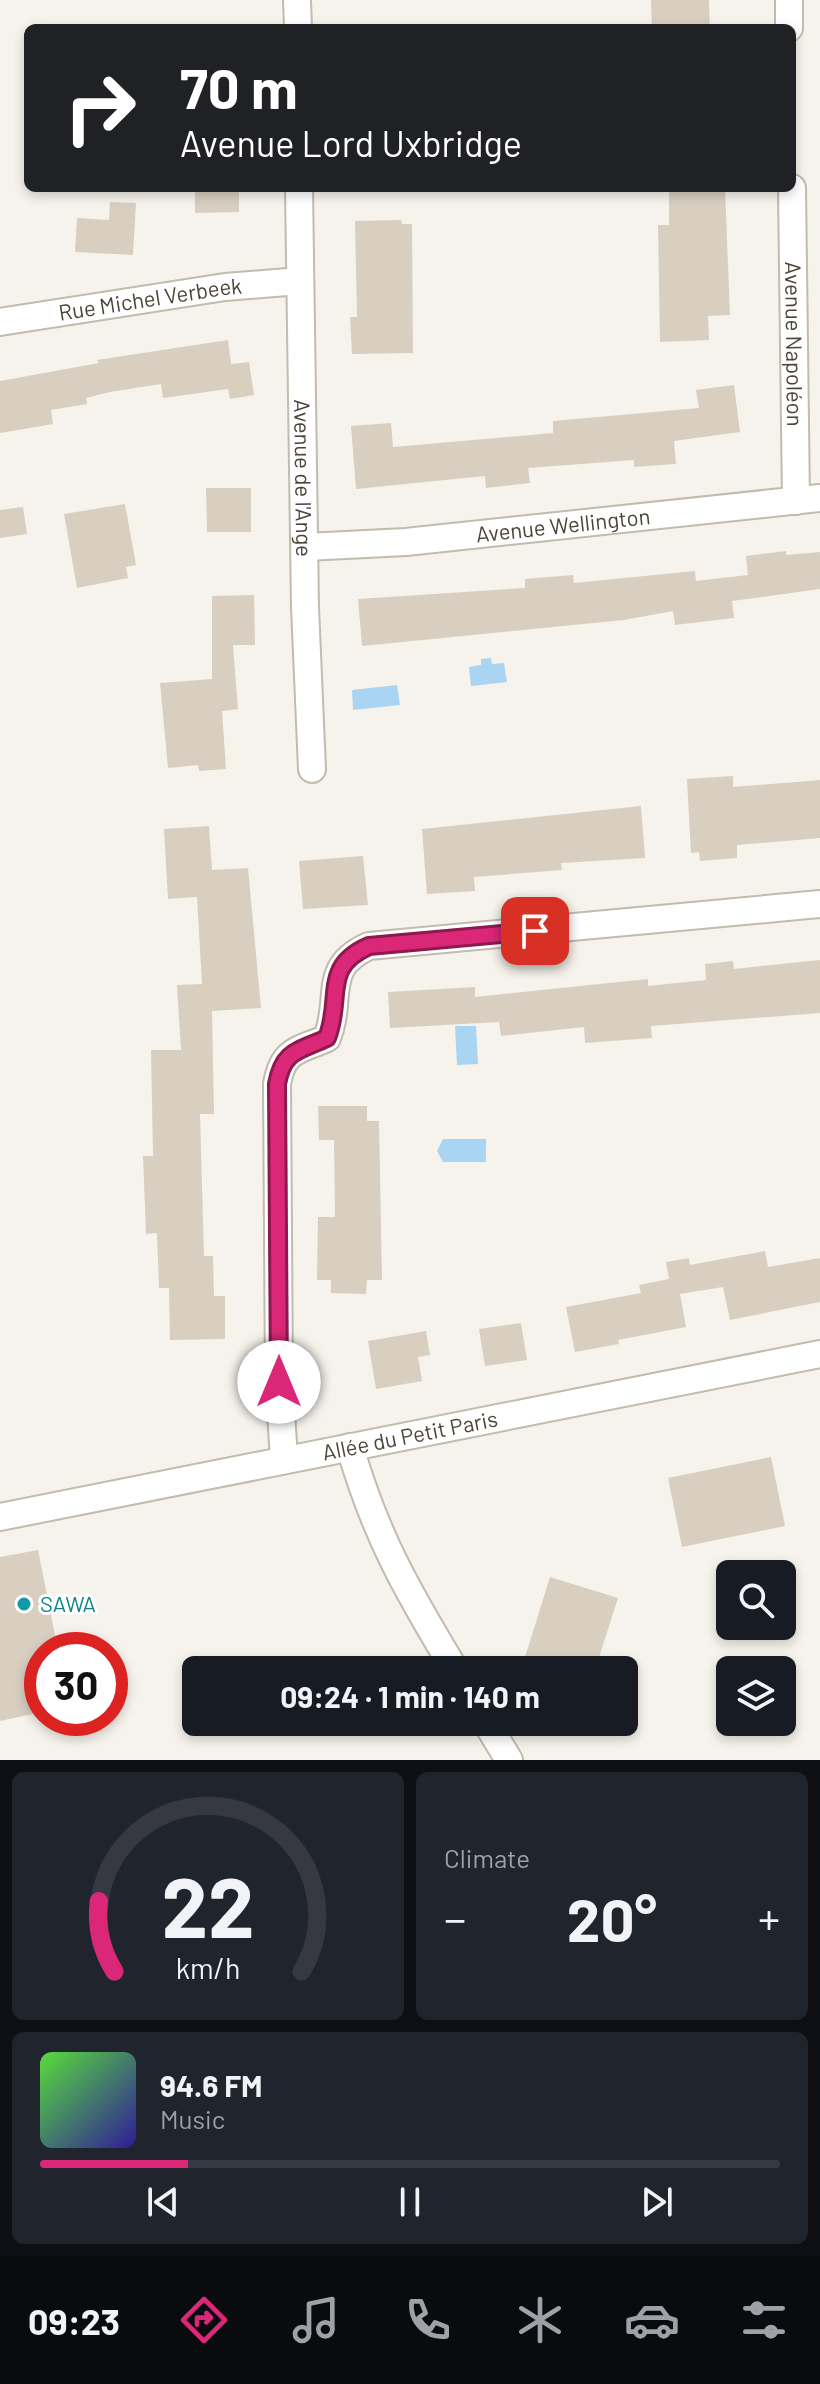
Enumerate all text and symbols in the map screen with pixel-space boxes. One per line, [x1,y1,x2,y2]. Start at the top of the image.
text: 70 m [180,53,298,120]
icon: right [48,56,152,160]
text: Avenue Lord Uxbridge [180,121,522,164]
street label: Avenue Napoléon [781,261,809,427]
street label: Rue Michel Verbeek [57,272,243,325]
street label: Avenue de l'Ange [290,399,318,557]
street label: Avenue Wellington [474,502,651,547]
pin [501,897,569,965]
icon: arrive [513,909,557,953]
position arrow [237,1340,321,1424]
street label: Allée du Petit Paris [320,1404,500,1465]
map controls [716,1560,796,1736]
button: search [716,1560,796,1640]
place label: SAWA [40,1590,96,1616]
marker: SAWA [15,1595,33,1613]
speed limit sign: 30 [24,1632,128,1736]
button: layers [716,1656,796,1736]
text: 09:24 · 1 min · 140 m [280,1678,540,1714]
text: Climate [444,1842,530,1873]
text: 22 [161,1855,255,1955]
text: 20° [567,1882,657,1954]
text: − [444,1891,466,1944]
text: + [758,1891,780,1944]
text: km/h [176,1950,240,1985]
text: 94.6 FM [160,2067,263,2103]
text: Music [160,2103,225,2134]
icon: previous [141,2180,185,2224]
icon: pause [388,2180,432,2224]
icon: next [635,2180,679,2224]
icon: directions [176,2292,232,2348]
icon: music [288,2292,344,2348]
icon: phone [400,2292,456,2348]
icon: climate [512,2292,568,2348]
icon: car [624,2292,680,2348]
icon: filters [736,2292,792,2348]
text: 09:23 [28,2299,120,2342]

